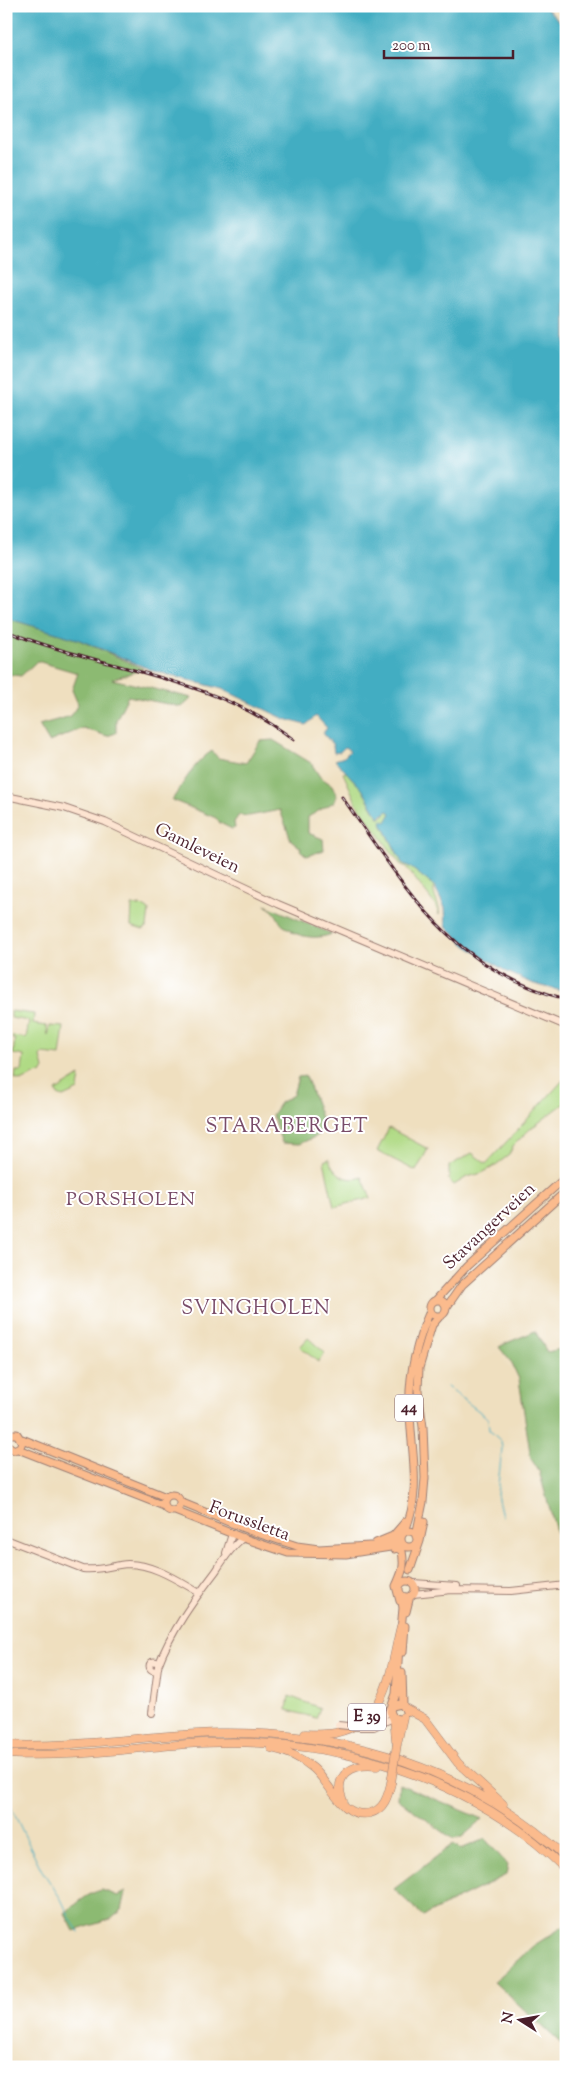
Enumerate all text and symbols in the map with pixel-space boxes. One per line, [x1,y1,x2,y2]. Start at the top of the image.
scale bar [384,28,513,60]
text: 200 m [392,36,431,57]
street label: Gamleveien [150,817,244,881]
district label: STARABERGET [205,1113,369,1142]
street label: Stavangerveien [438,1177,542,1277]
district label: PORSHOLEN [66,1187,196,1214]
district label: SVINGHOLEN [181,1295,331,1324]
road number: 44 [395,1395,423,1422]
street label: Forussletta [205,1495,293,1549]
road number: E 39 [348,1704,386,1730]
north arrow [494,1996,544,2046]
text: N [498,2011,520,2025]

